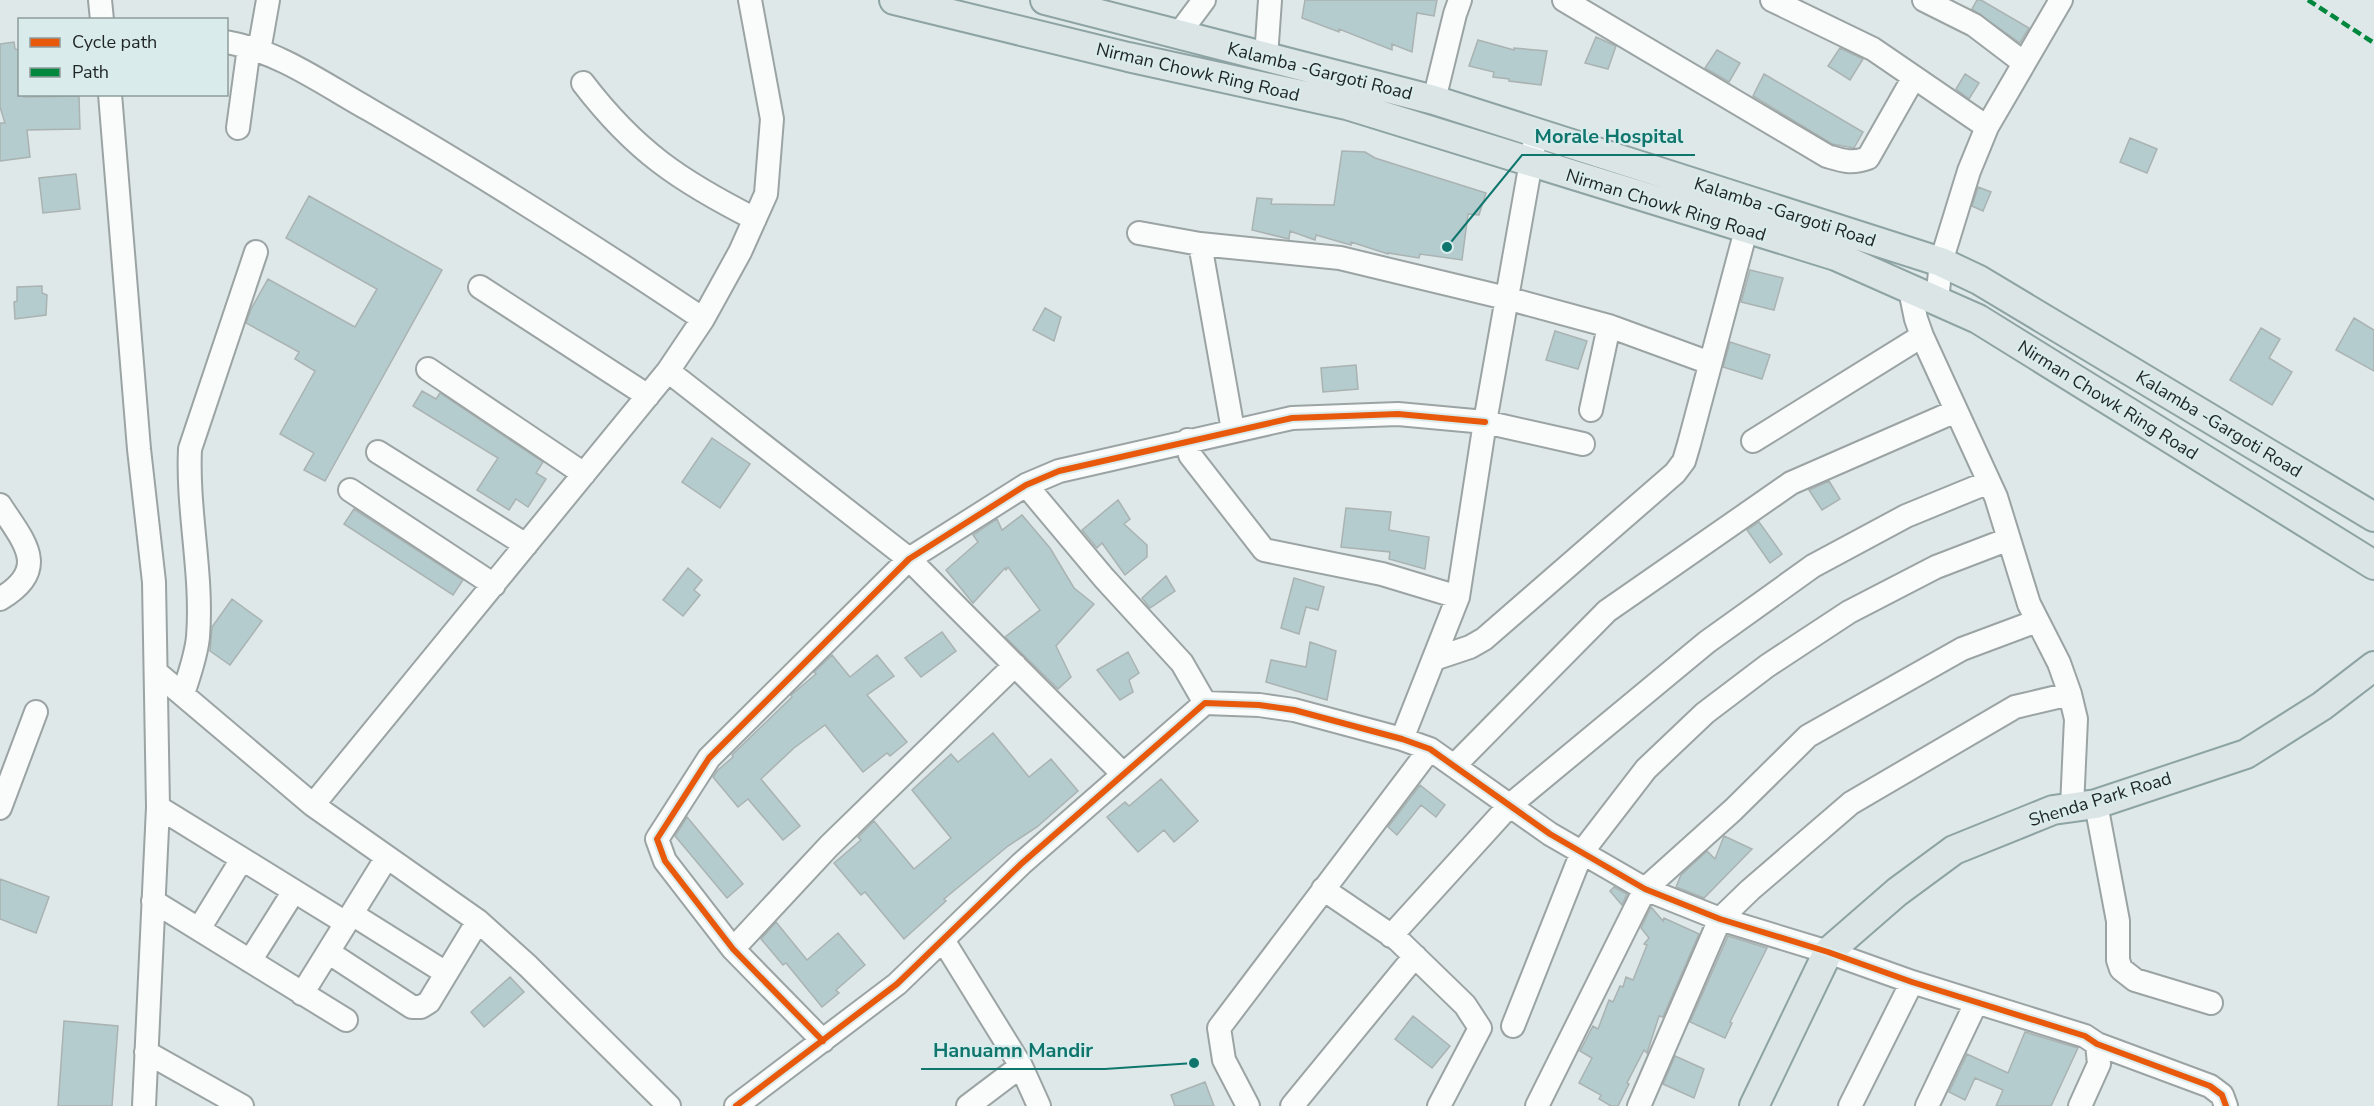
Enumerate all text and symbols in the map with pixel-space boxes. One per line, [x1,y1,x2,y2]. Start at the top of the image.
legend [18,18,228,96]
text: Cycle path [72,30,157,54]
street label: Kalamba -Gargoti Road [1225,36,1415,106]
street label: Nirman Chowk Ring Road [1094,37,1302,107]
text: Path [72,60,109,84]
callout: Morale Hospital [1522,117,1695,155]
text: Morale Hospital [1535,123,1684,150]
street label: Nirman Chowk Ring Road [1563,163,1769,247]
street label: Kalamba -Gargoti Road [1691,171,1879,253]
street label: Nirman Chowk Ring Road [2013,335,2203,465]
street label: Kalamba -Gargoti Road [2131,365,2307,483]
street label: Shenda Park Road [2026,766,2174,832]
callout: Hanuamn Mandir [921,1031,1105,1069]
text: Hanuamn Mandir [933,1037,1093,1064]

